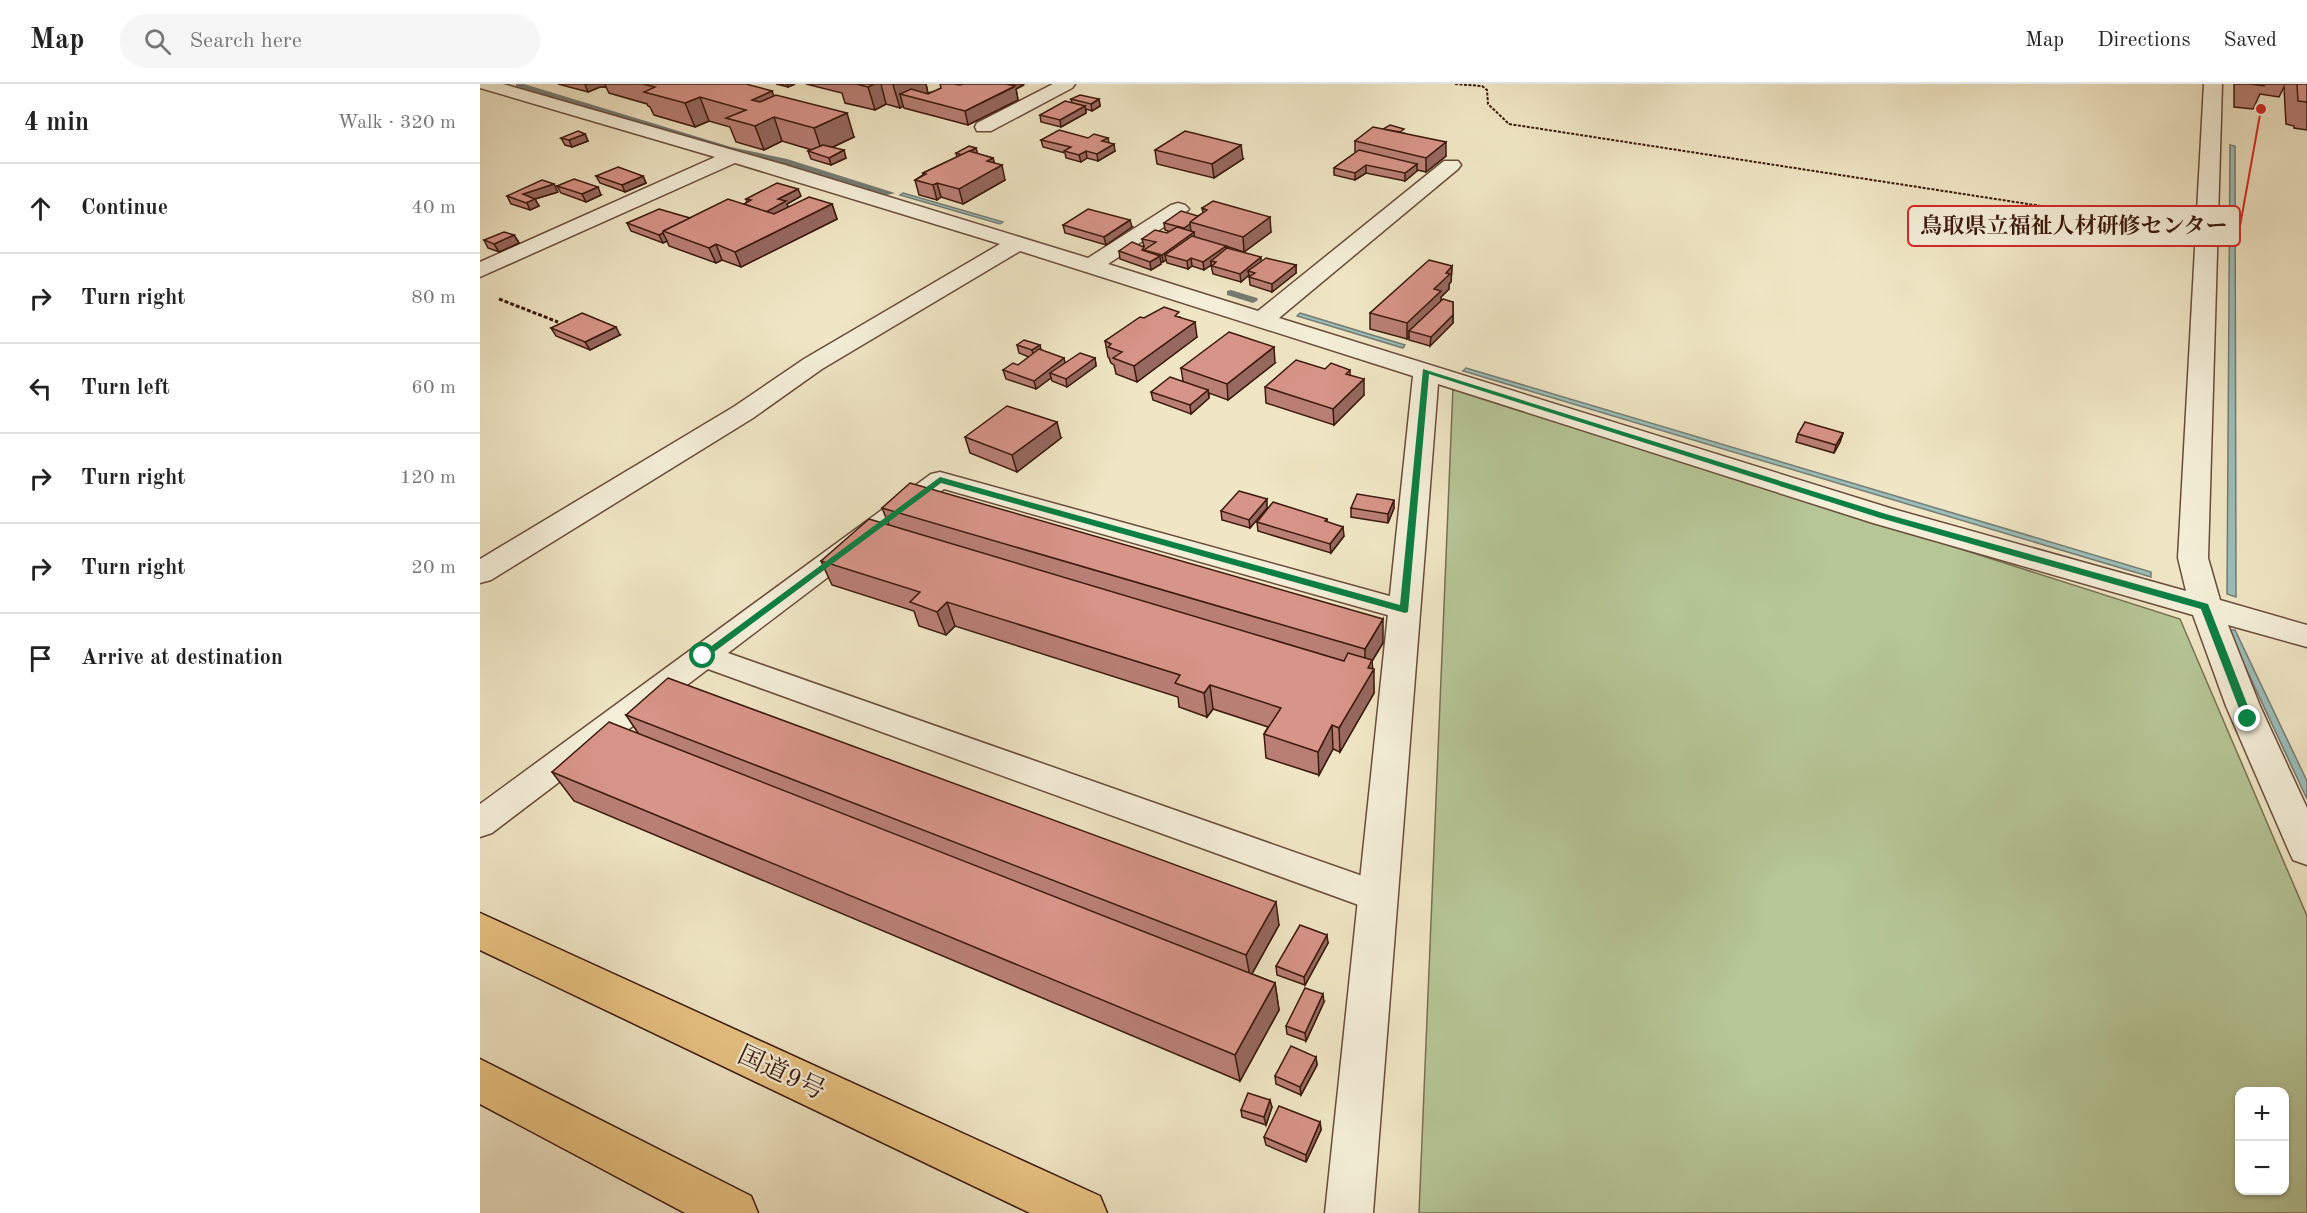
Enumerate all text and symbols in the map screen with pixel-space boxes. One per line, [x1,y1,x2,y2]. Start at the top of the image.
search box [120,14,540,68]
icon: search [141,25,174,58]
text: Map [30,27,84,55]
text: Search here [189,30,302,52]
text: Map [2025,30,2064,51]
text: Directions [2097,30,2191,51]
text: Saved [2224,30,2277,51]
text: 4 min [24,110,89,136]
text: Walk · 320 m [337,113,456,133]
icon: ahead [24,192,57,225]
text: Continue [81,197,168,219]
text: 40 m [411,198,456,218]
callout: 鳥取県立福祉人材研修センター [1908,206,2240,246]
text: 鳥取県立福祉人材研修センター [1920,214,2228,238]
icon: right [24,282,57,315]
text: Turn right [81,287,185,309]
text: 80 m [411,288,456,308]
icon: left [24,372,57,405]
text: Turn left [81,377,170,399]
text: 60 m [411,378,456,398]
icon: right [24,462,57,495]
text: Turn right [81,467,185,489]
text: 120 m [400,468,456,488]
icon: right [24,552,57,585]
text: Turn right [81,557,185,579]
text: 20 m [411,558,456,578]
icon: arrive [24,642,57,675]
route start [689,642,715,668]
text: Arrive at destination [81,647,283,669]
route end [2234,705,2260,731]
street label: 国道9号 [733,1041,830,1105]
map controls [2235,1087,2289,1195]
button: + [2235,1087,2289,1141]
button: − [2235,1141,2289,1195]

